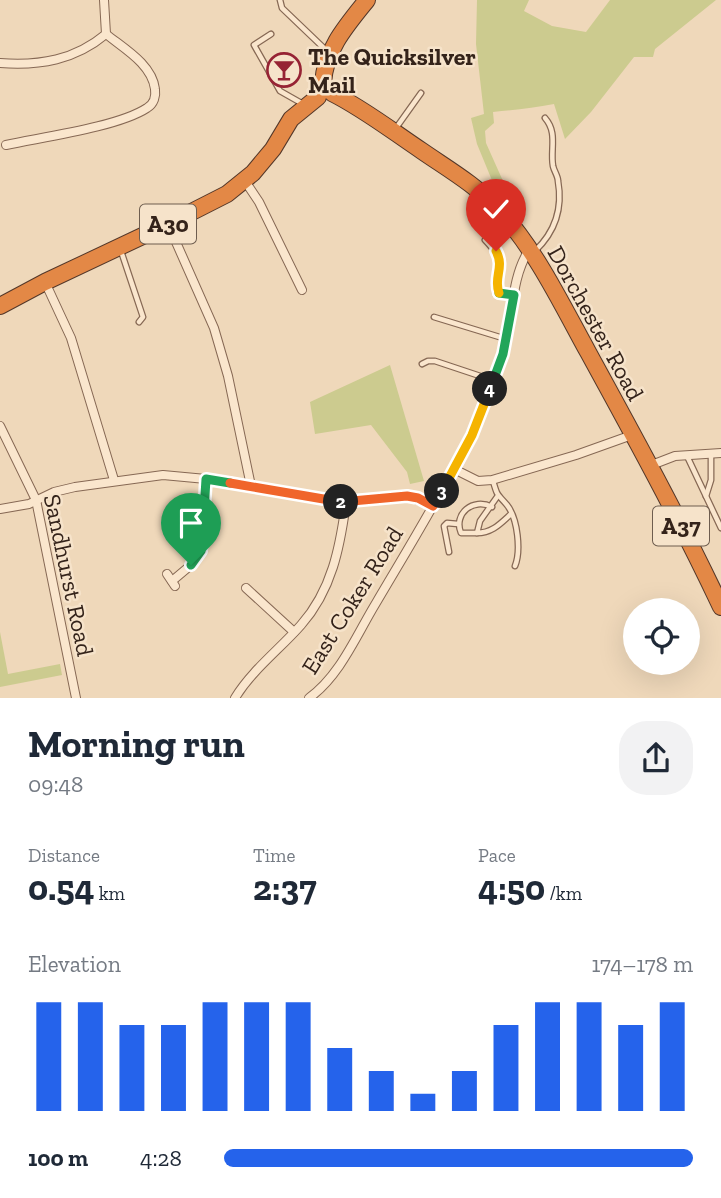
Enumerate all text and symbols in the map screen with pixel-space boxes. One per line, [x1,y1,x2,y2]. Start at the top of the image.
place label: The Quicksilver Mail [308,42,476,99]
bar icon: The Quicksilver Mail [265,51,303,89]
pin [466,179,526,251]
icon: check [477,190,515,228]
road number: A30 [140,204,196,244]
street label: Dorchester Road [541,241,651,405]
pin: 4 [472,372,508,406]
text: 4 [484,377,495,400]
pin: 3 [424,474,460,508]
text: 3 [436,479,447,502]
pin: 2 [324,484,358,520]
text: 2 [335,490,346,513]
street label: Sandhurst Road [38,491,100,659]
pin [161,493,221,565]
icon: arrive [172,504,210,542]
road number: A37 [653,506,709,546]
street label: East Coker Road [295,521,409,679]
map controls [623,598,700,675]
button: locate [623,598,700,675]
text: Morning run [28,721,245,767]
button: share [619,721,693,795]
text: 09:48 [28,770,83,798]
text: Distance [28,844,100,867]
text: Time [253,844,295,867]
text: Pace [478,844,516,867]
text: 0.54 [28,867,94,909]
text: 2:37 [253,867,316,909]
text: 4:50 [478,867,545,909]
text: km [94,882,125,905]
text: /km [545,882,582,905]
text: Elevation [28,950,121,978]
text: 174–178 m [591,950,693,978]
text: 100 m [28,1144,88,1172]
text: 4:28 [140,1144,182,1172]

